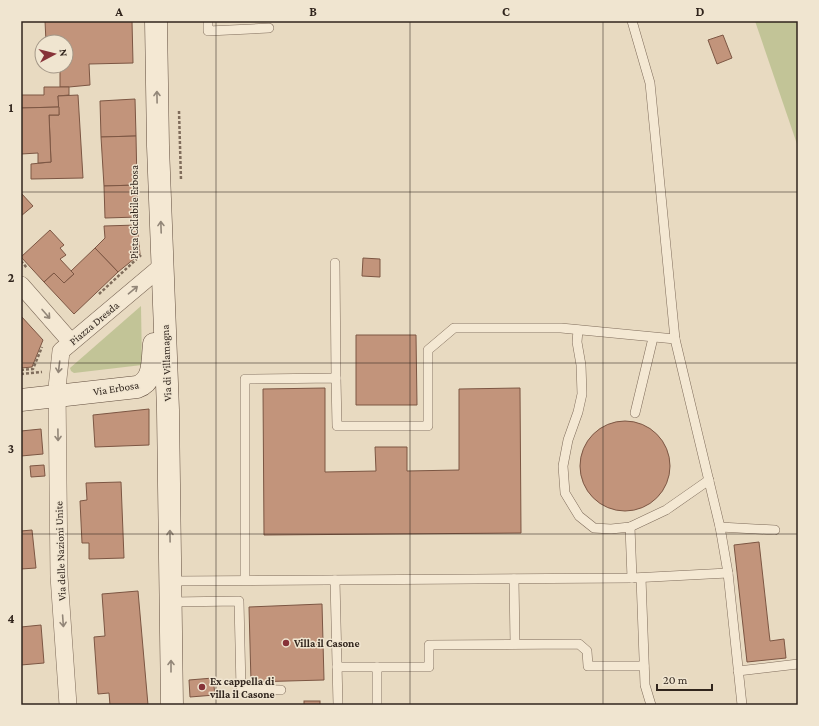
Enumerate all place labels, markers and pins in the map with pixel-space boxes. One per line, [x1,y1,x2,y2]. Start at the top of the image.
place label: Villa il Casone [293,637,360,649]
marker: Villa il Casone [281,638,291,648]
place label: Ex cappella di villa il Casone [209,675,275,700]
marker: Ex cappella di villa il Casone [197,682,207,692]

